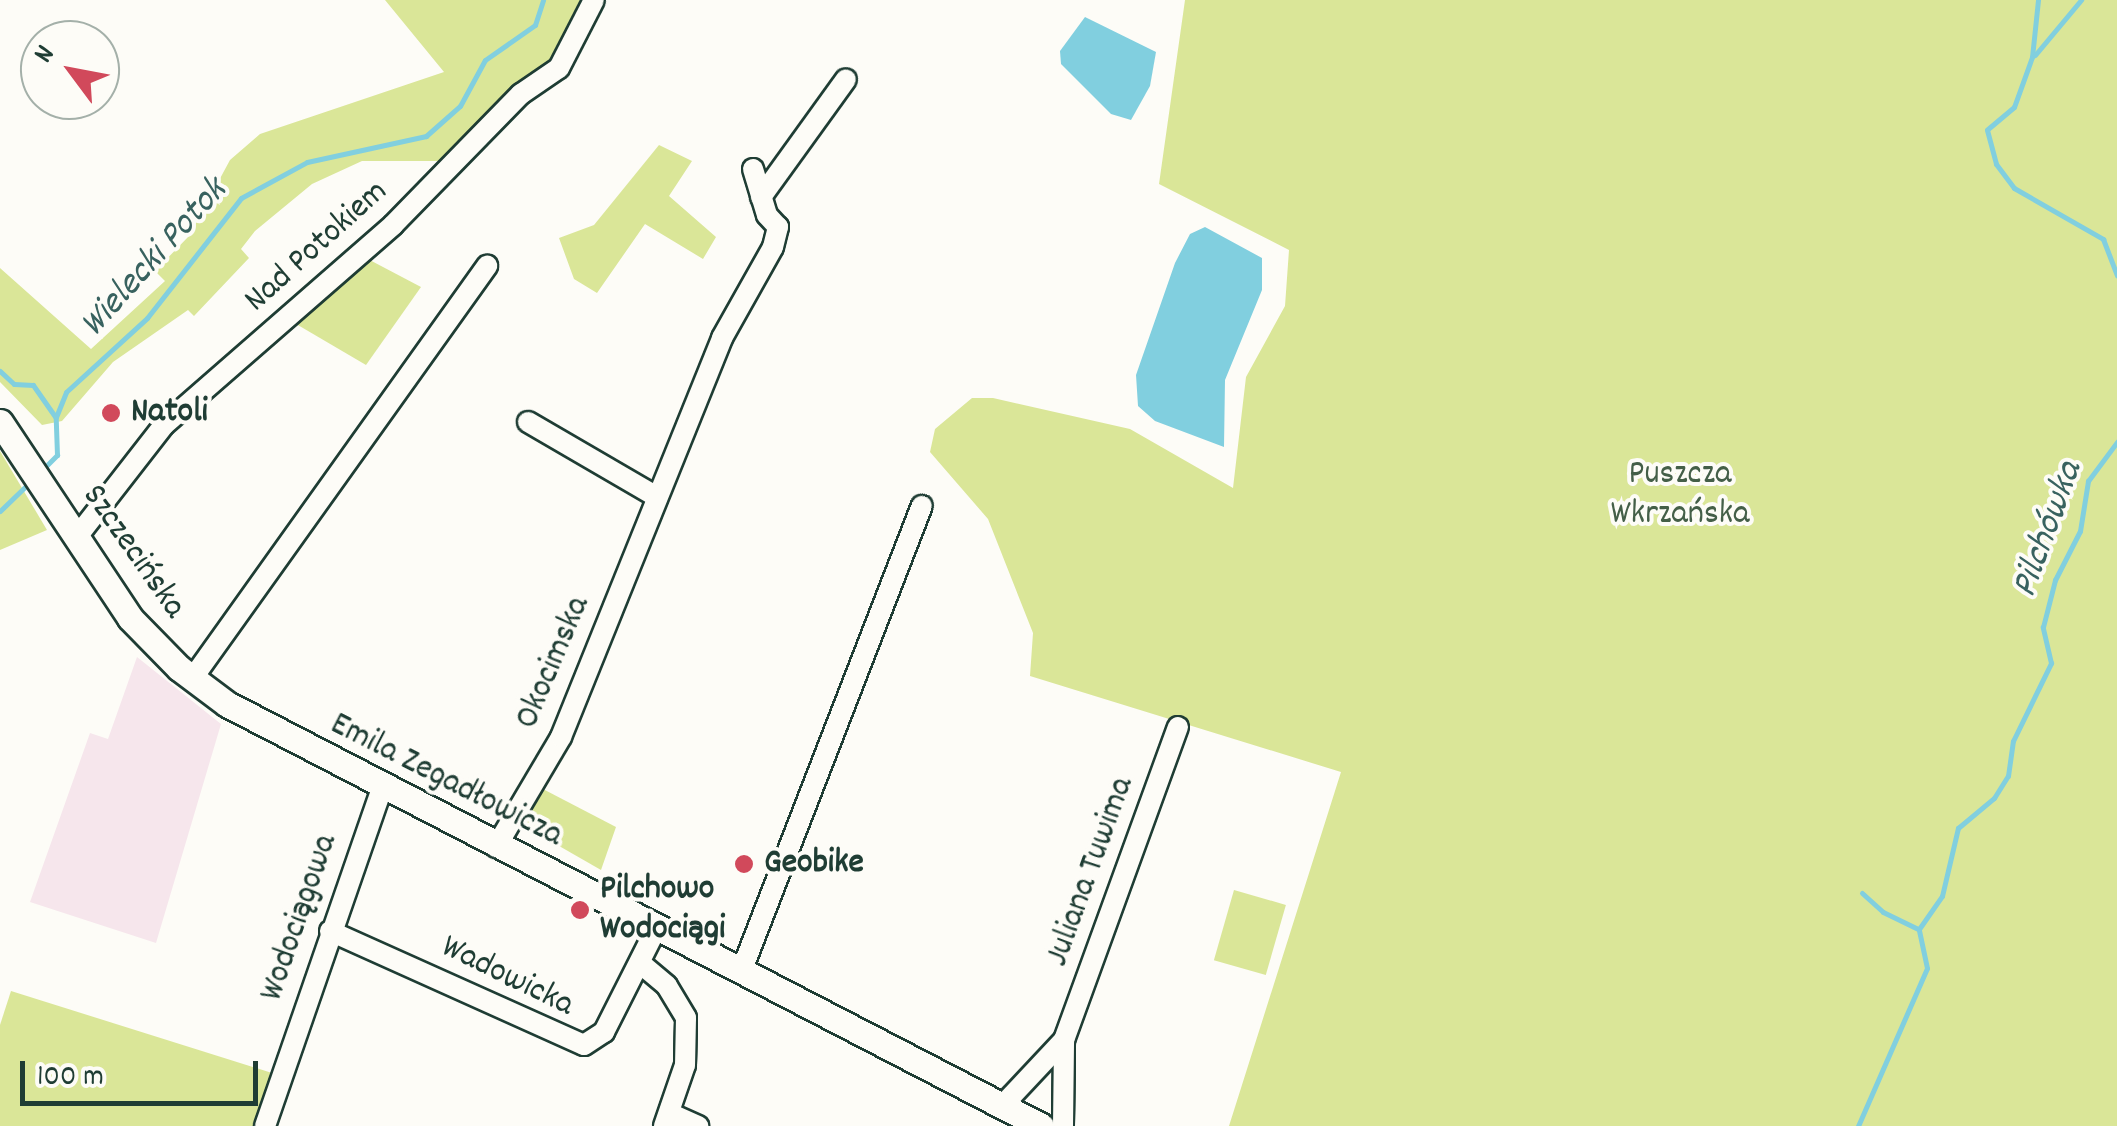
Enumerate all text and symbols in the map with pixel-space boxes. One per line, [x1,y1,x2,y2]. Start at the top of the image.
north arrow [20,20,120,120]
text: N [26,39,67,72]
water label: Wielecki Potok [72,170,238,348]
street label: Nad Potokiem [237,172,397,322]
place label: Natoli [131,392,208,434]
marker: Natoli [100,402,122,424]
park label: Puszcza Wkrzańska [1611,454,1749,536]
water label: Pilchówka [2004,456,2094,604]
street label: Szczecińska [72,477,194,627]
street label: Okocimska [507,590,601,736]
street label: Emila Zegadłowicza [323,704,569,858]
street label: Juliana Tuwima [1037,772,1145,972]
street label: Wodociągowa [252,829,348,1007]
place label: Geobike [764,843,864,885]
marker: Geobike [733,853,755,875]
place label: Pilchowo Wodociągi [600,869,725,951]
marker: Pilchowo Wodociągi [569,899,591,921]
street label: Wadowicka [434,927,580,1027]
scale bar [25,1041,262,1103]
text: 100 m [37,1057,104,1100]

